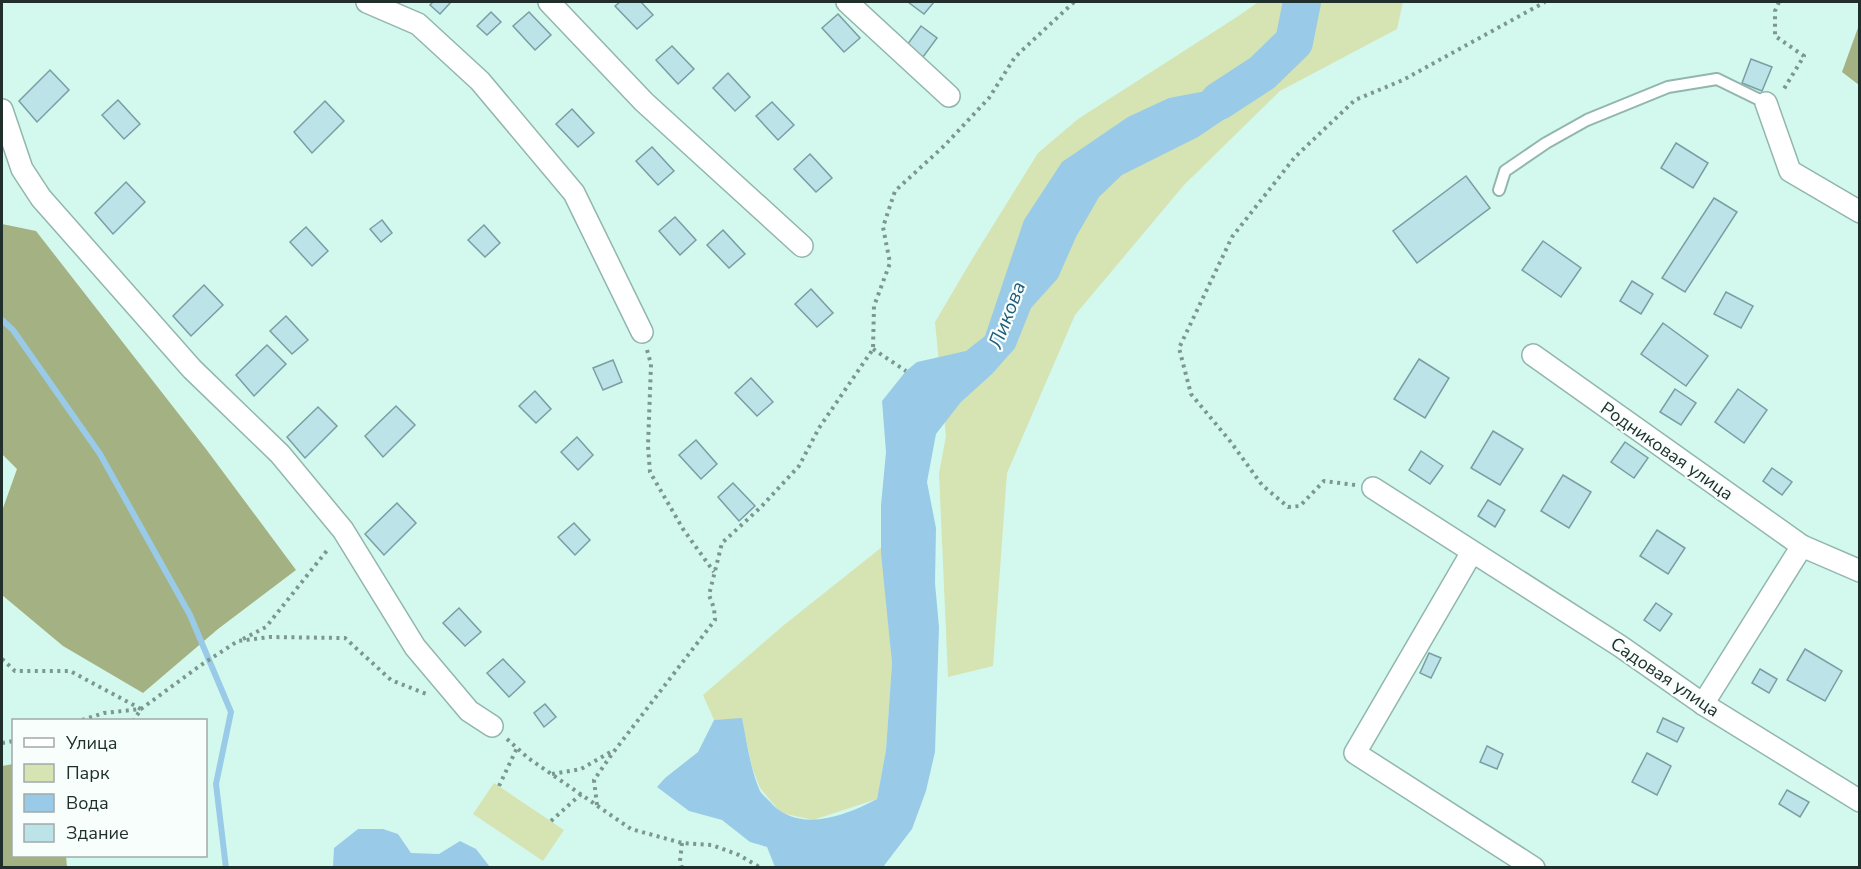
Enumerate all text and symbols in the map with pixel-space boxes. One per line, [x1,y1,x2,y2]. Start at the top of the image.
water label: Ликова [981,277,1032,353]
street label: Родниковая улица [1596,396,1738,506]
street label: Садовая улица [1606,632,1724,722]
legend [12,719,207,857]
text: Улица [65,731,117,755]
text: Парк [66,761,110,785]
text: Вода [66,791,109,815]
text: Здание [66,821,129,845]

